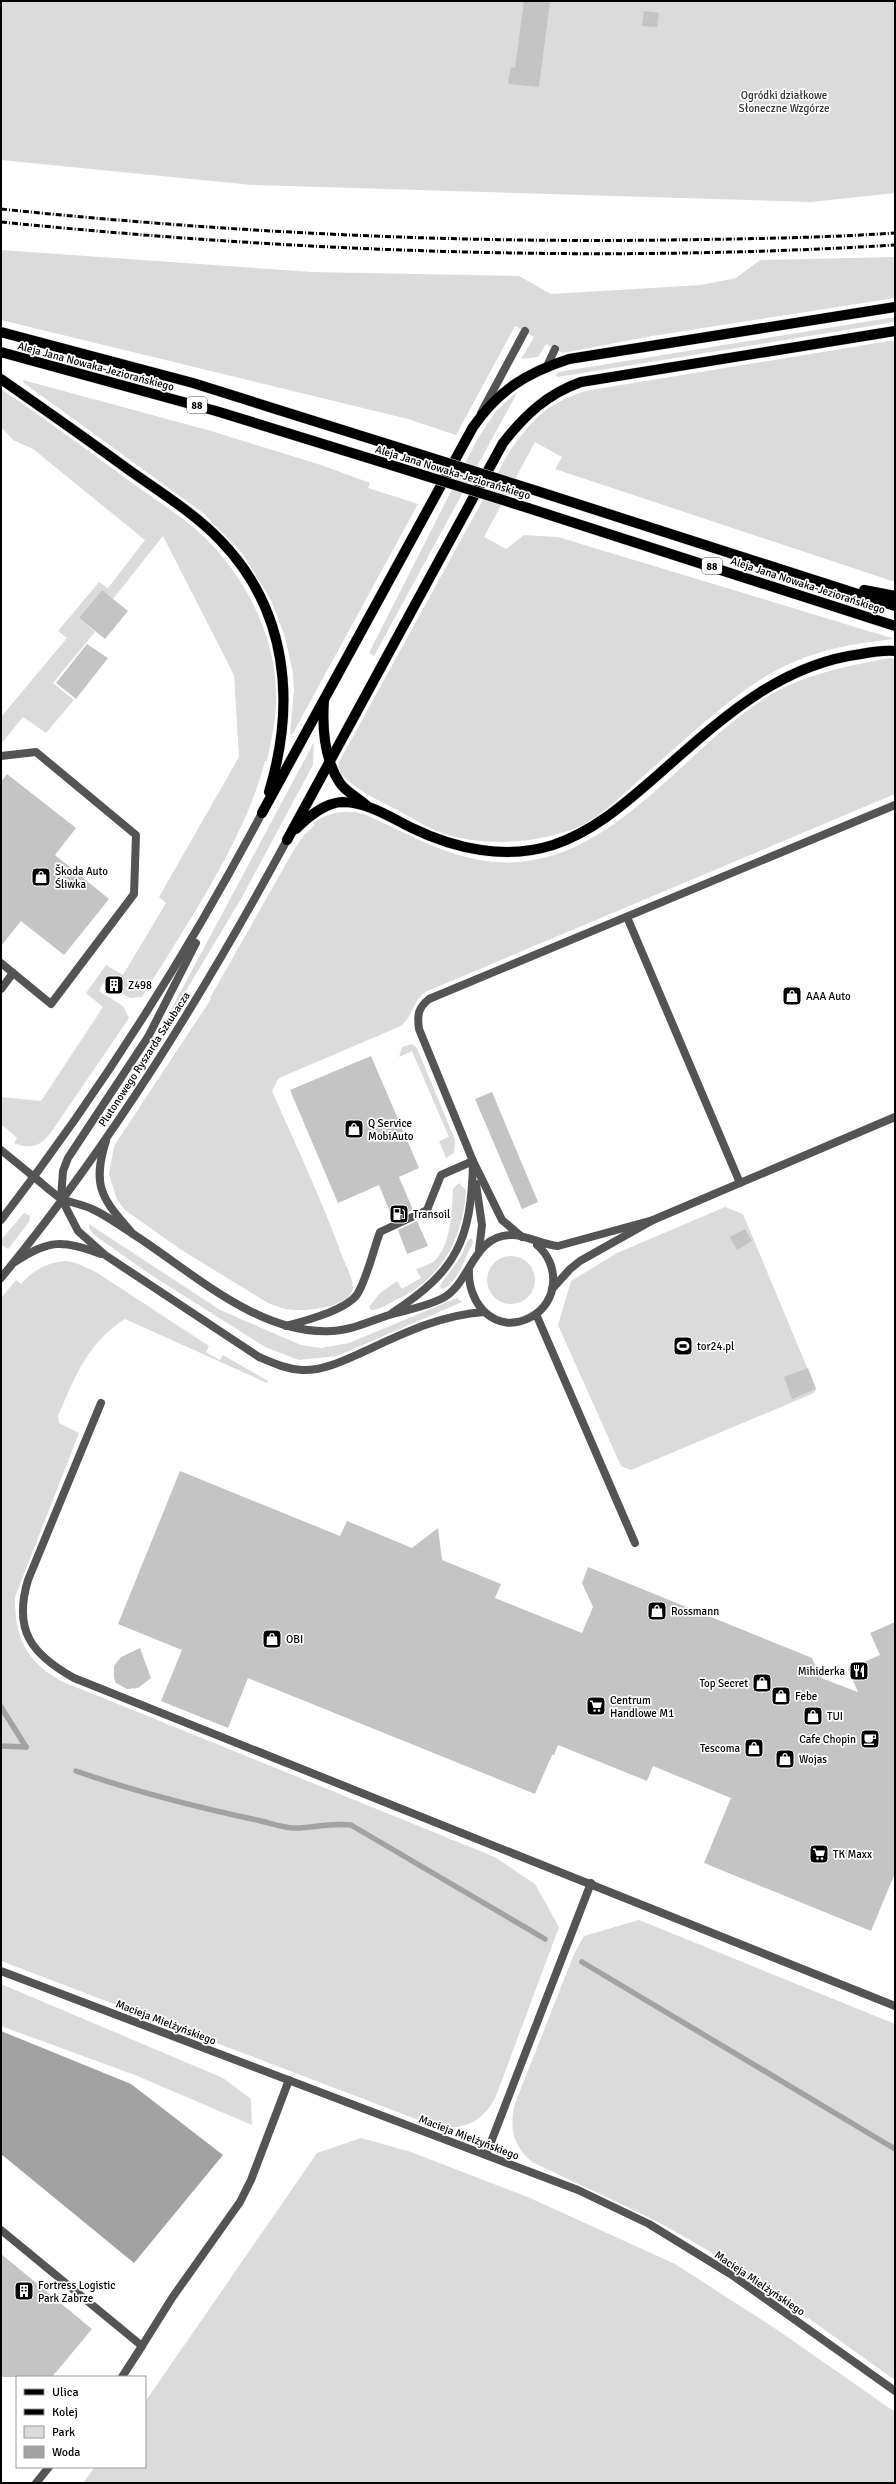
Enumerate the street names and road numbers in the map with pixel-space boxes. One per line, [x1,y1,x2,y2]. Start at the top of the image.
street label: Aleja Jana Nowaka-Jeziorańskiego [16,339,176,394]
road number: 88 [187,397,207,413]
street label: Aleja Jana Nowaka-Jeziorańskiego [374,443,532,502]
street label: Aleja Jana Nowaka-Jeziorańskiego [729,554,887,617]
road number: 88 [702,558,722,574]
street label: Plutonowego Ryszarda Szkubacza [96,989,193,1129]
street label: Macieja Mielżyńskiego [114,1997,218,2048]
street label: Macieja Mielżyńskiego [417,2112,521,2163]
street label: Macieja Mielżyńskiego [712,2248,808,2319]

